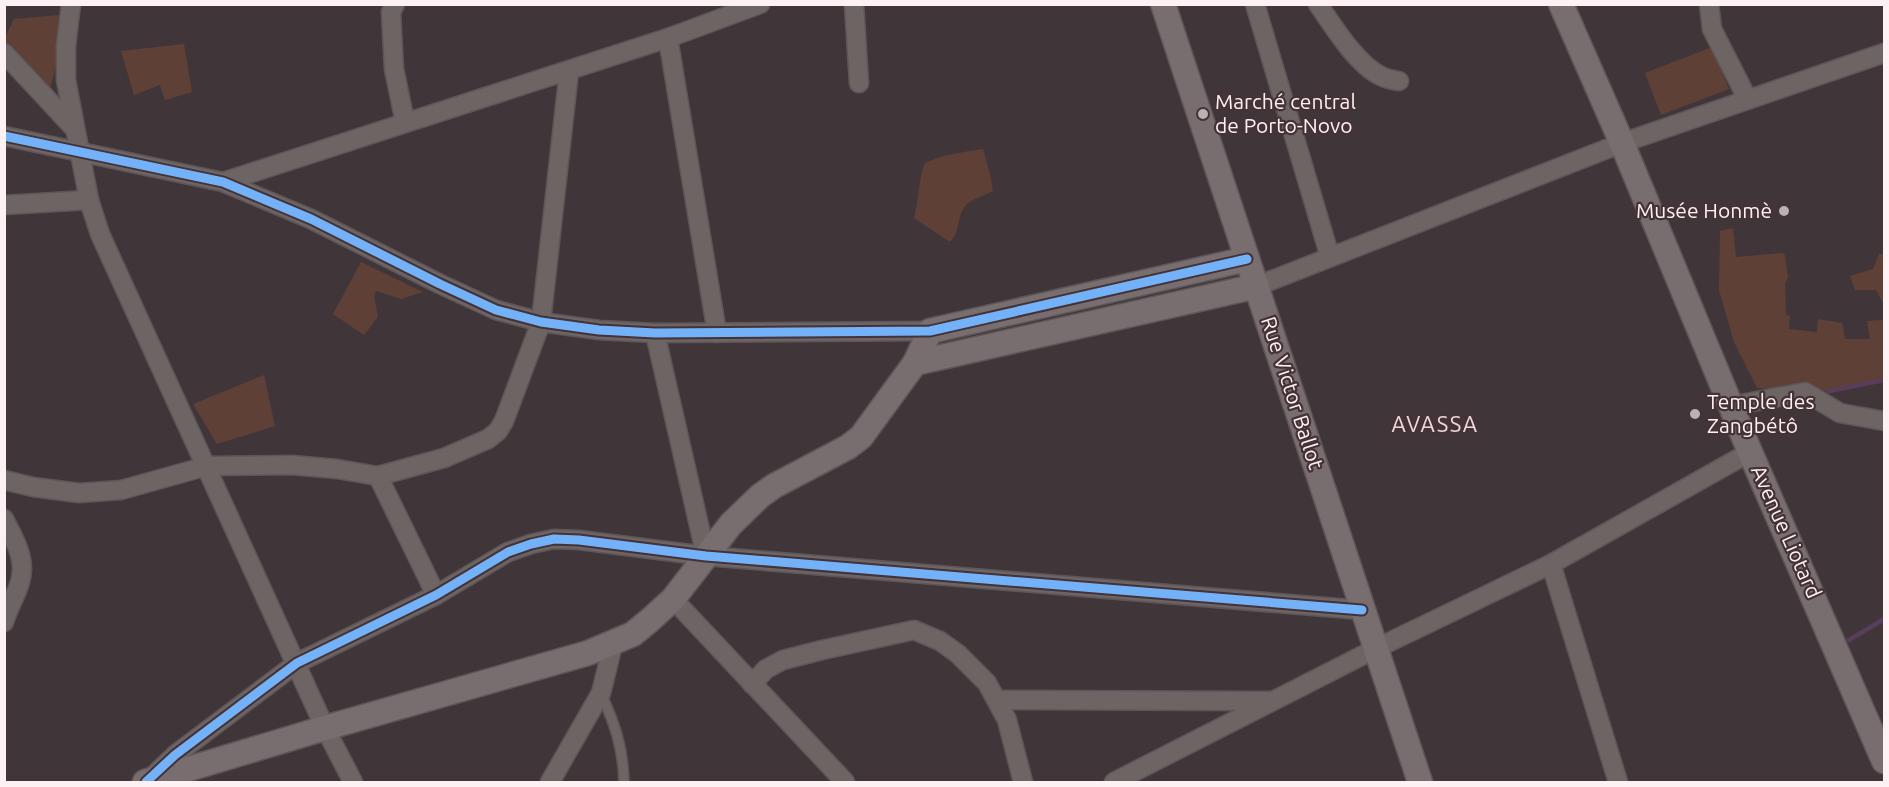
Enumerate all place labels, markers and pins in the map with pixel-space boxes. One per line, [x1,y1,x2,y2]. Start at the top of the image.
place label: Marché central de Porto-Novo [1215,89,1356,137]
marker: Marché central de Porto-Novo [1196,107,1210,121]
place label: Musée Honmè [1636,198,1772,222]
marker: Musée Honmè [1777,204,1791,218]
place label: Temple des Zangbétô [1707,389,1815,437]
marker: Temple des Zangbétô [1688,407,1702,421]

